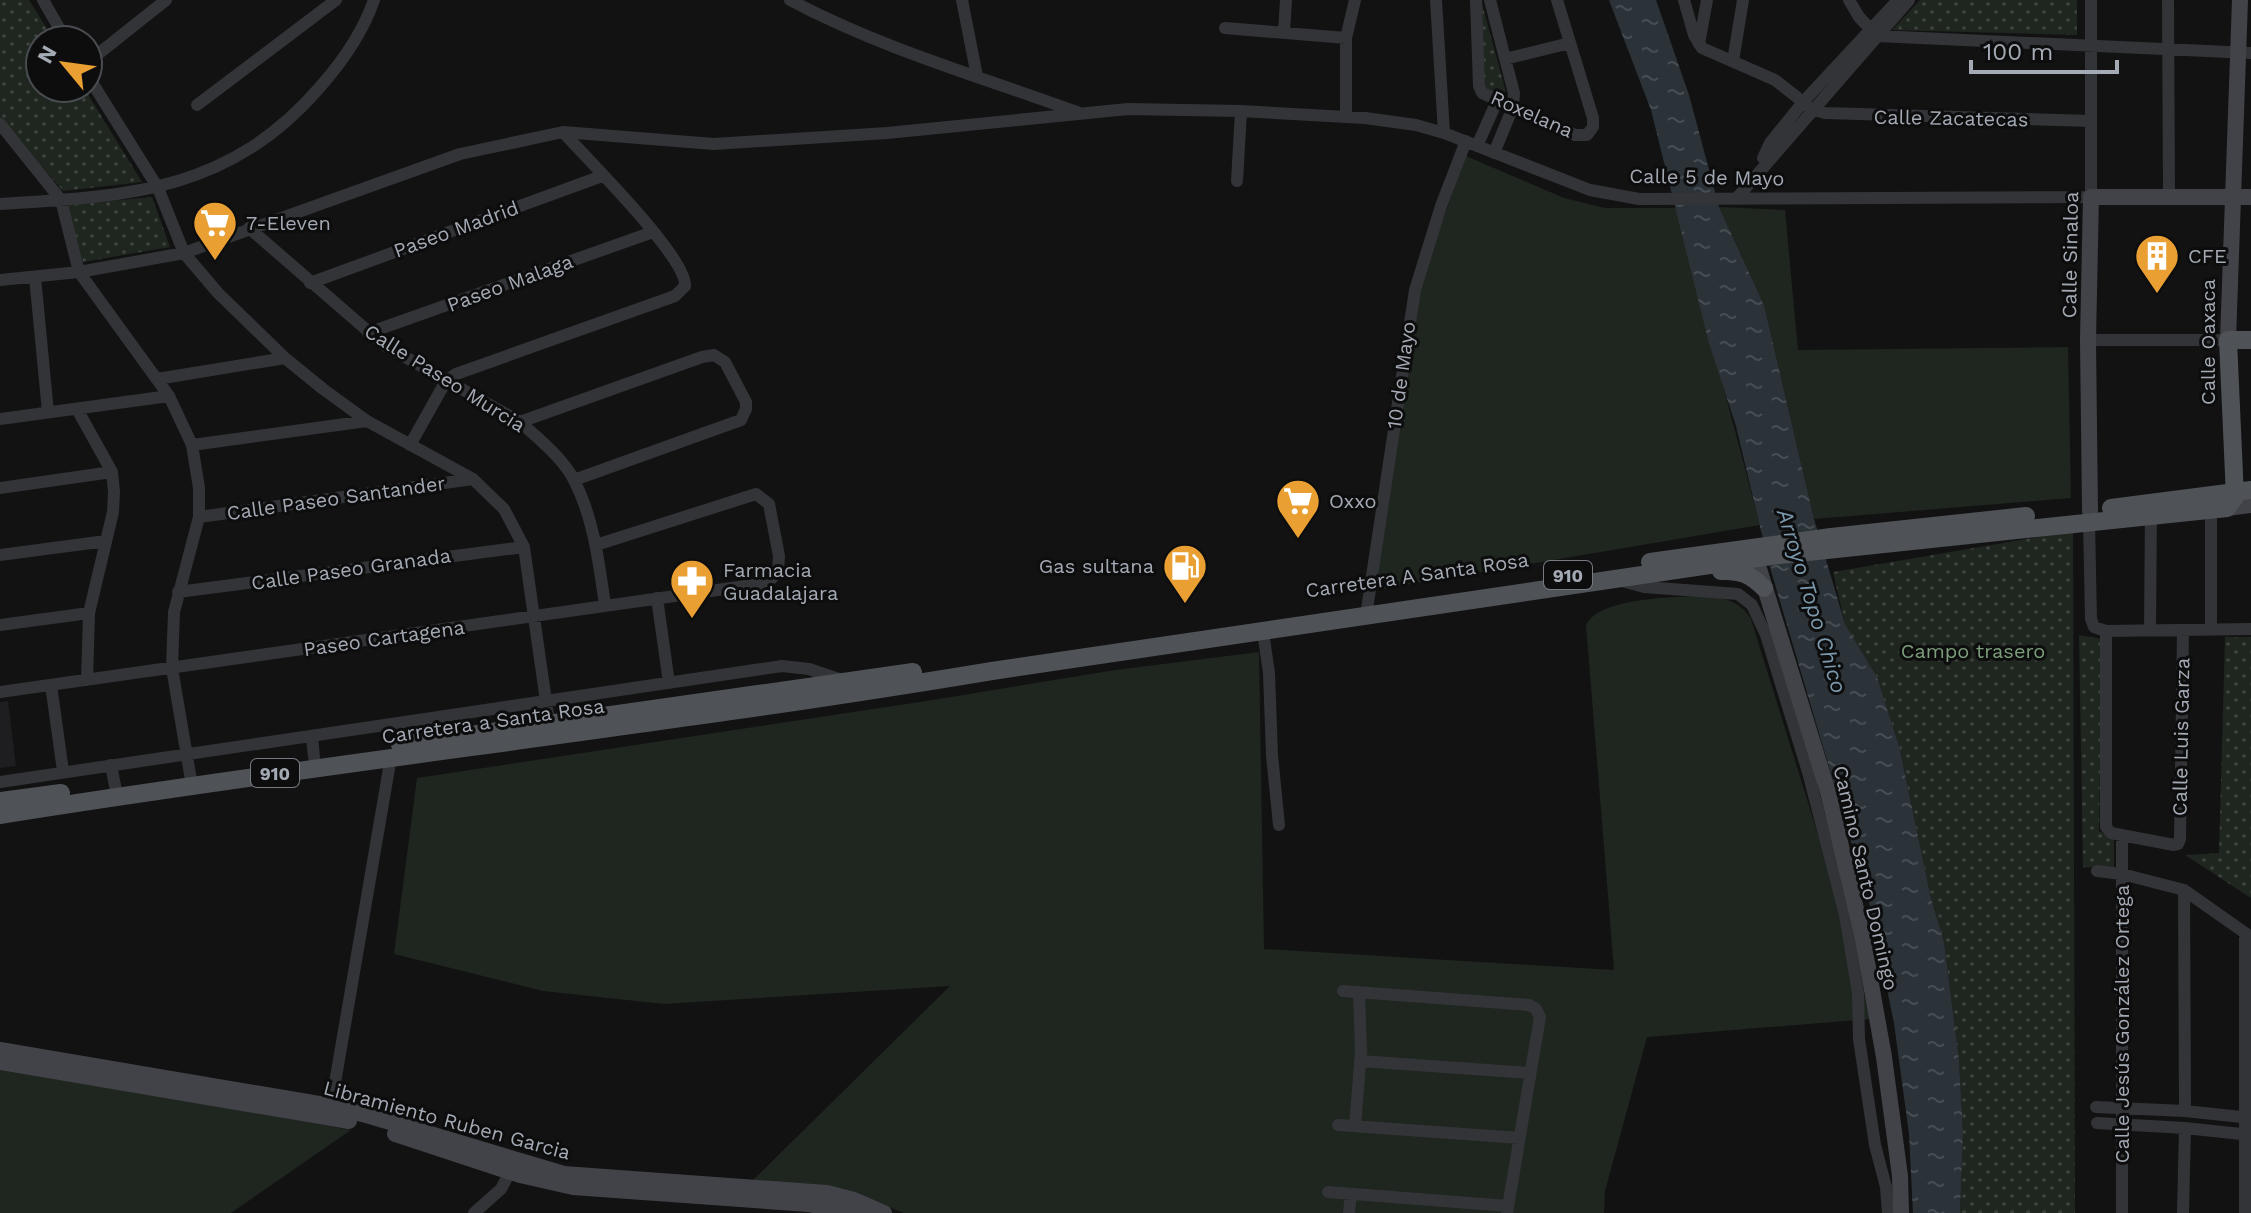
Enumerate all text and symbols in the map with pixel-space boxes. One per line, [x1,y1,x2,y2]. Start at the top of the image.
north arrow [24,24,104,104]
scale bar [1971,24,2117,74]
text: 100 m [1983,38,2053,66]
text: N [32,41,62,68]
street label: Roxelana [1487,85,1577,143]
street label: Calle Zacatecas [1873,105,2029,131]
street label: Calle 5 de Mayo [1629,164,1785,190]
street label: Calle Sinaloa [2057,191,2083,319]
street label: Paseo Madrid [390,195,522,263]
supermarket icon: 7-Eleven [191,199,239,262]
place label: 7-Eleven [246,211,331,235]
building icon: CFE [2133,232,2181,295]
place label: CFE [2188,244,2227,268]
street label: Paseo Malaga [444,249,576,317]
street label: Calle Oaxaca [2196,279,2220,405]
street label: Calle Paseo Murcia [360,319,530,437]
street label: 10 de Mayo [1382,320,1420,430]
street label: Calle Paseo Santander [225,471,447,525]
supermarket icon: Oxxo [1274,477,1322,540]
place label: Oxxo [1329,489,1377,513]
water label: Arroyo Topo Chico [1772,505,1852,696]
fuel station icon: Gas sultana [1161,542,1209,605]
street label: Calle Paseo Granada [250,543,452,595]
street label: Carretera A Santa Rosa [1304,547,1530,603]
place label: Gas sultana [1039,554,1154,578]
pharmacy icon: Farmacia Guadalajara [668,557,716,620]
place label: Farmacia Guadalajara [723,558,838,605]
road number: 910 [1544,561,1592,589]
street label: Paseo Cartagena [302,615,466,661]
park label: Campo trasero [1901,639,2045,663]
street label: Calle Luis Garza [2168,658,2194,816]
street label: Carretera a Santa Rosa [380,693,606,749]
road number: 910 [251,759,299,787]
street label: Camino Santo Domingo [1828,763,1904,993]
street label: Calle Jesús González Ortega [2110,885,2134,1163]
street label: Libramiento Ruben Garcia [321,1075,573,1165]

